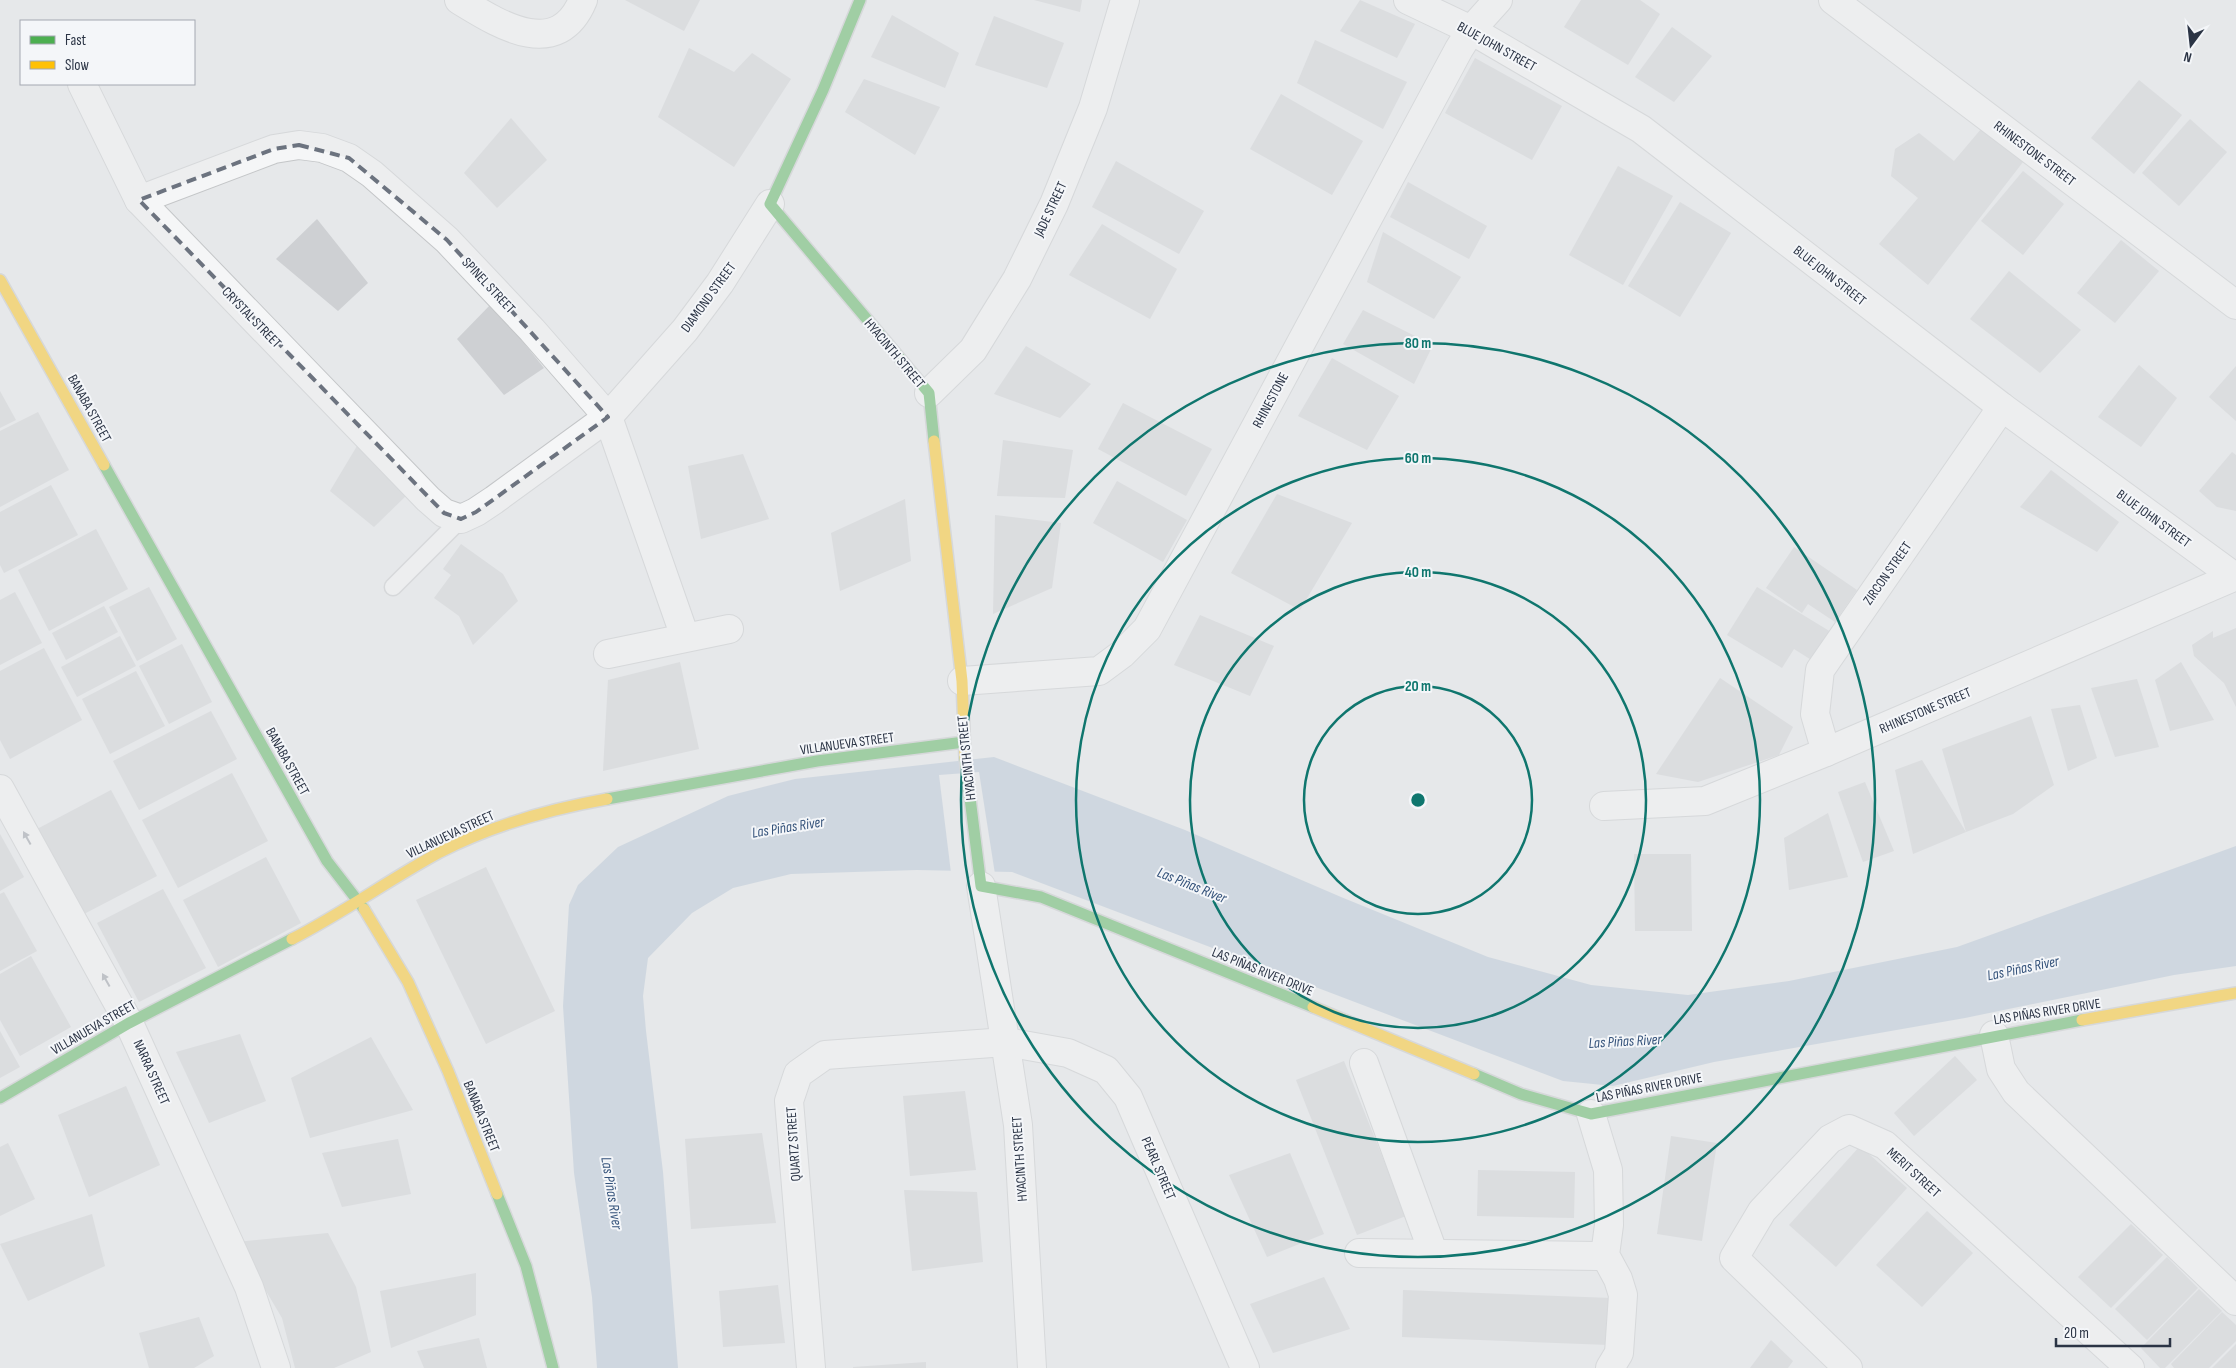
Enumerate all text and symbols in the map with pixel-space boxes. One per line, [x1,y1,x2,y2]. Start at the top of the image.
street label: BLUE JOHN STREET [1454,18,1539,75]
legend [20,20,195,85]
north arrow [2166,20,2216,70]
text: Fast [65,31,87,50]
text: N [2182,48,2194,66]
text: Slow [65,56,89,75]
street label: RHINESTONE STREET [1990,117,2079,190]
street label: JADE STREET [1030,179,1071,240]
street label: BLUE JOHN STREET [1790,242,1870,309]
street label: SPINEL STREET [458,254,519,317]
street label: DIAMOND STREET [677,259,740,336]
street label: CRYSTAL STREET [218,283,285,352]
street label: HYACINTH STREET [861,315,929,392]
text: 80 m [1405,334,1431,353]
street label: RHINESTONE [1249,369,1292,431]
street label: BANABA STREET [64,371,115,445]
text: 60 m [1405,449,1431,468]
street label: BLUE JOHN STREET [2113,486,2194,551]
street label: ZIRCON STREET [1859,538,1916,608]
text: 40 m [1405,563,1431,582]
text: 20 m [1405,677,1431,696]
street label: RHINESTONE STREET [1877,683,1974,737]
street label: HYACINTH STREET [954,714,979,801]
street label: BANABA STREET [262,724,313,798]
street label: VILLANUEVA STREET [799,728,896,759]
centre of rings [1409,791,1427,809]
street label: VILLANUEVA STREET [404,807,497,862]
water label: Las Piñas River [751,812,826,843]
one-way arrow [23,830,31,845]
water label: Las Piñas River [1154,863,1230,908]
street label: LAS PIÑAS RIVER DRIVE [1210,943,1316,1000]
water label: Las Piñas River [1985,951,2062,985]
one-way arrow [101,973,110,987]
street label: LAS PIÑAS RIVER DRIVE [1992,995,2102,1028]
street label: VILLANUEVA STREET [48,996,139,1059]
water label: Las Piñas River [1588,1030,1663,1053]
street label: NARRA STREET [130,1037,174,1108]
street label: LAS PIÑAS RIVER DRIVE [1594,1069,1704,1106]
street label: BANABA STREET [460,1078,504,1154]
street label: QUARTZ STREET [782,1106,805,1182]
street label: HYACINTH STREET [1008,1116,1031,1202]
street label: PEARL STREET [1138,1134,1180,1203]
street label: MERIT STREET [1883,1144,1944,1201]
water label: Las Piñas River [596,1156,627,1231]
scale bar [2056,1316,2170,1348]
text: 20 m [2064,1324,2089,1343]

